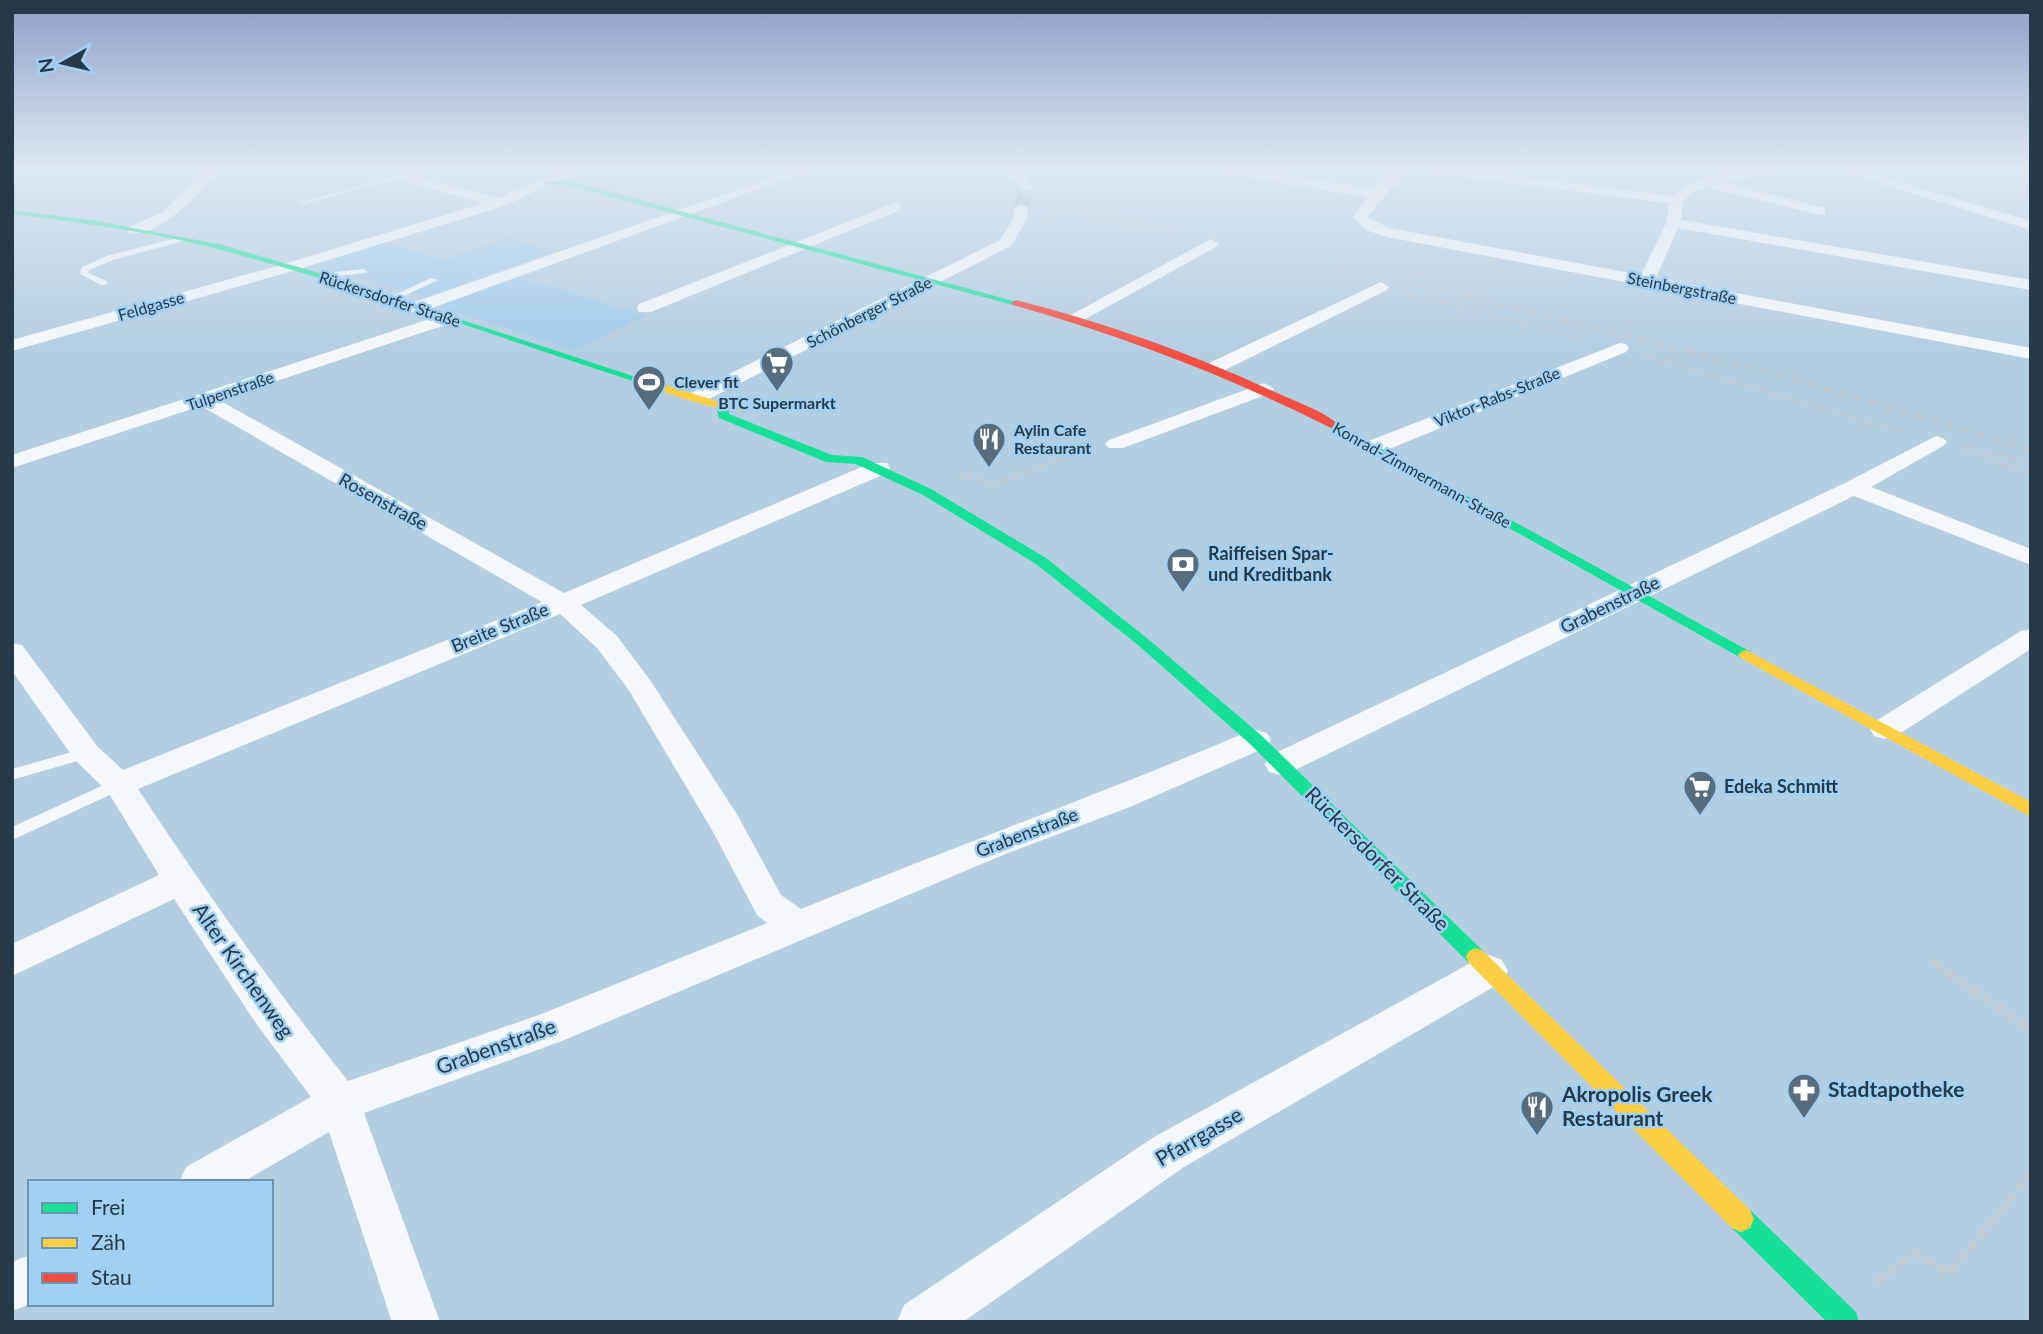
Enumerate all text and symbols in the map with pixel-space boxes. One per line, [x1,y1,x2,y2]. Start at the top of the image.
north arrow [28,28,98,98]
text: N [33,57,58,74]
street label: Rückersdorfer Straße [317,267,463,330]
street label: Steinbergstraße [1626,268,1738,307]
street label: Schönberger Straße [803,272,935,351]
street label: Feldgasse [116,287,186,324]
supermarket icon: BTC Supermarkt [758,344,796,393]
sports icon: Clever fit [630,363,668,412]
street label: Viktor-Rabs-Straße [1431,363,1563,430]
street label: Tulpenstraße [184,367,276,414]
place label: Clever fit [674,372,739,391]
place label: BTC Supermarkt [718,393,836,412]
street label: Konrad-Zimmermann-Straße [1330,418,1515,532]
restaurant icon: Aylin Cafe Restaurant [970,420,1008,469]
place label: Aylin Cafe Restaurant [1013,420,1091,457]
street label: Rosenstraße [335,468,432,534]
place label: Raiffeisen Spar- und Kreditbank [1208,542,1334,585]
bank icon: Raiffeisen Spar- und Kreditbank [1164,545,1202,594]
street label: Grabenstraße [1556,571,1663,638]
street label: Breite Straße [448,598,552,657]
supermarket icon: Edeka Schmitt [1681,768,1719,817]
place label: Edeka Schmitt [1724,775,1838,797]
street label: Rückersdorfer Straße [1301,781,1455,935]
street label: Grabenstraße [972,803,1081,862]
street label: Alter Kirchenweg [188,898,300,1043]
street label: Grabenstraße [432,1012,559,1079]
pharmacy icon: Stadtapotheke [1785,1071,1823,1120]
place label: Stadtapotheke [1828,1076,1964,1101]
place label: Akropolis Greek Restaurant [1561,1081,1713,1130]
restaurant icon: Akropolis Greek Restaurant [1518,1088,1556,1137]
street label: Pfarrgasse [1150,1101,1246,1171]
legend [28,1180,273,1306]
text: Frei [91,1194,125,1219]
text: Zäh [91,1229,126,1254]
text: Stau [91,1264,132,1289]

